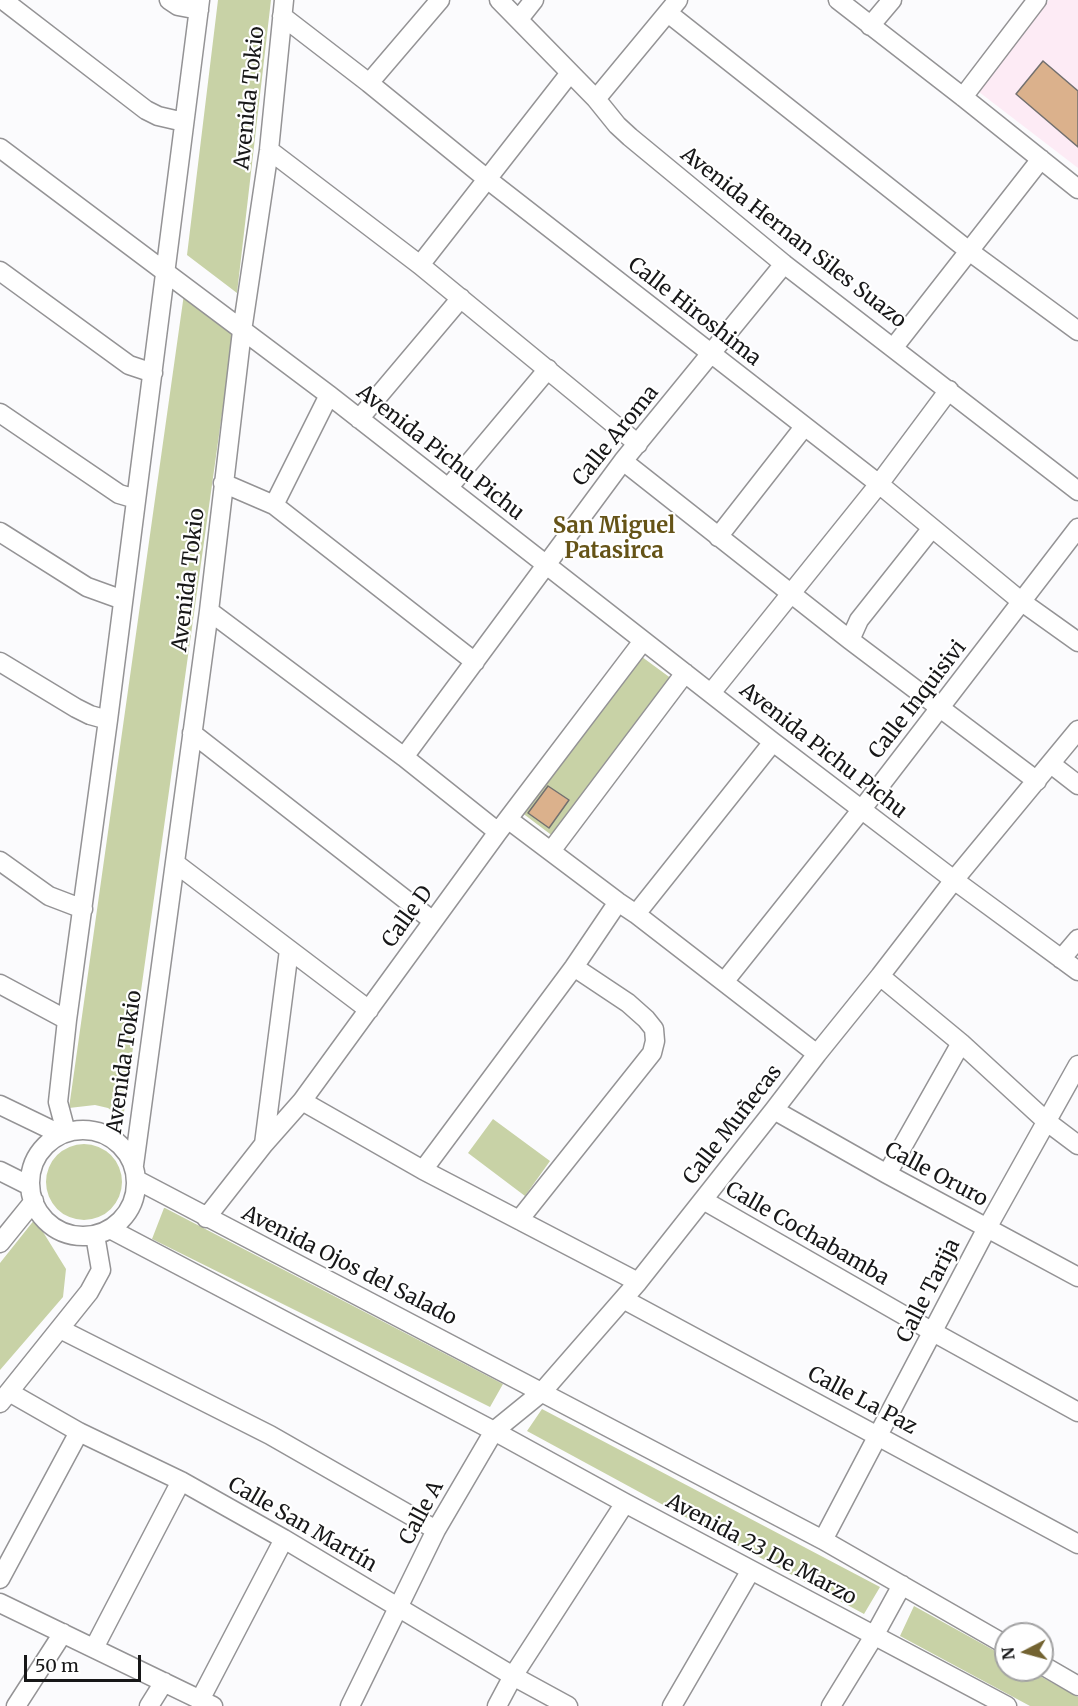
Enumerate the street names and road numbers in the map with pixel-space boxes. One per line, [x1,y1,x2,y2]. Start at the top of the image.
street label: Avenida Tokio [230,25,270,171]
street label: Avenida Hernan Siles Suazo [675,142,911,334]
street label: Calle Hiroshima [623,252,765,372]
street label: Avenida Pichu Pichu [351,380,529,526]
street label: Calle Aroma [568,381,664,491]
street label: Avenida Tokio [168,507,210,653]
street label: Calle Inquisivi [864,636,972,764]
street label: Avenida Pichu Pichu [734,678,912,824]
street label: Calle D [377,881,439,953]
street label: Avenida Tokio [102,989,148,1135]
street label: Calle Muñecas [678,1060,788,1190]
street label: Calle Oruro [880,1137,992,1213]
street label: Calle Cochabamba [721,1177,893,1291]
street label: Avenida Ojos del Salado [237,1201,461,1331]
street label: Calle Tarija [892,1235,966,1347]
street label: Calle La Paz [803,1362,921,1440]
street label: Calle San Martín [223,1472,381,1578]
street label: Calle A [395,1477,449,1549]
street label: Avenida 23 De Marzo [662,1489,860,1611]

